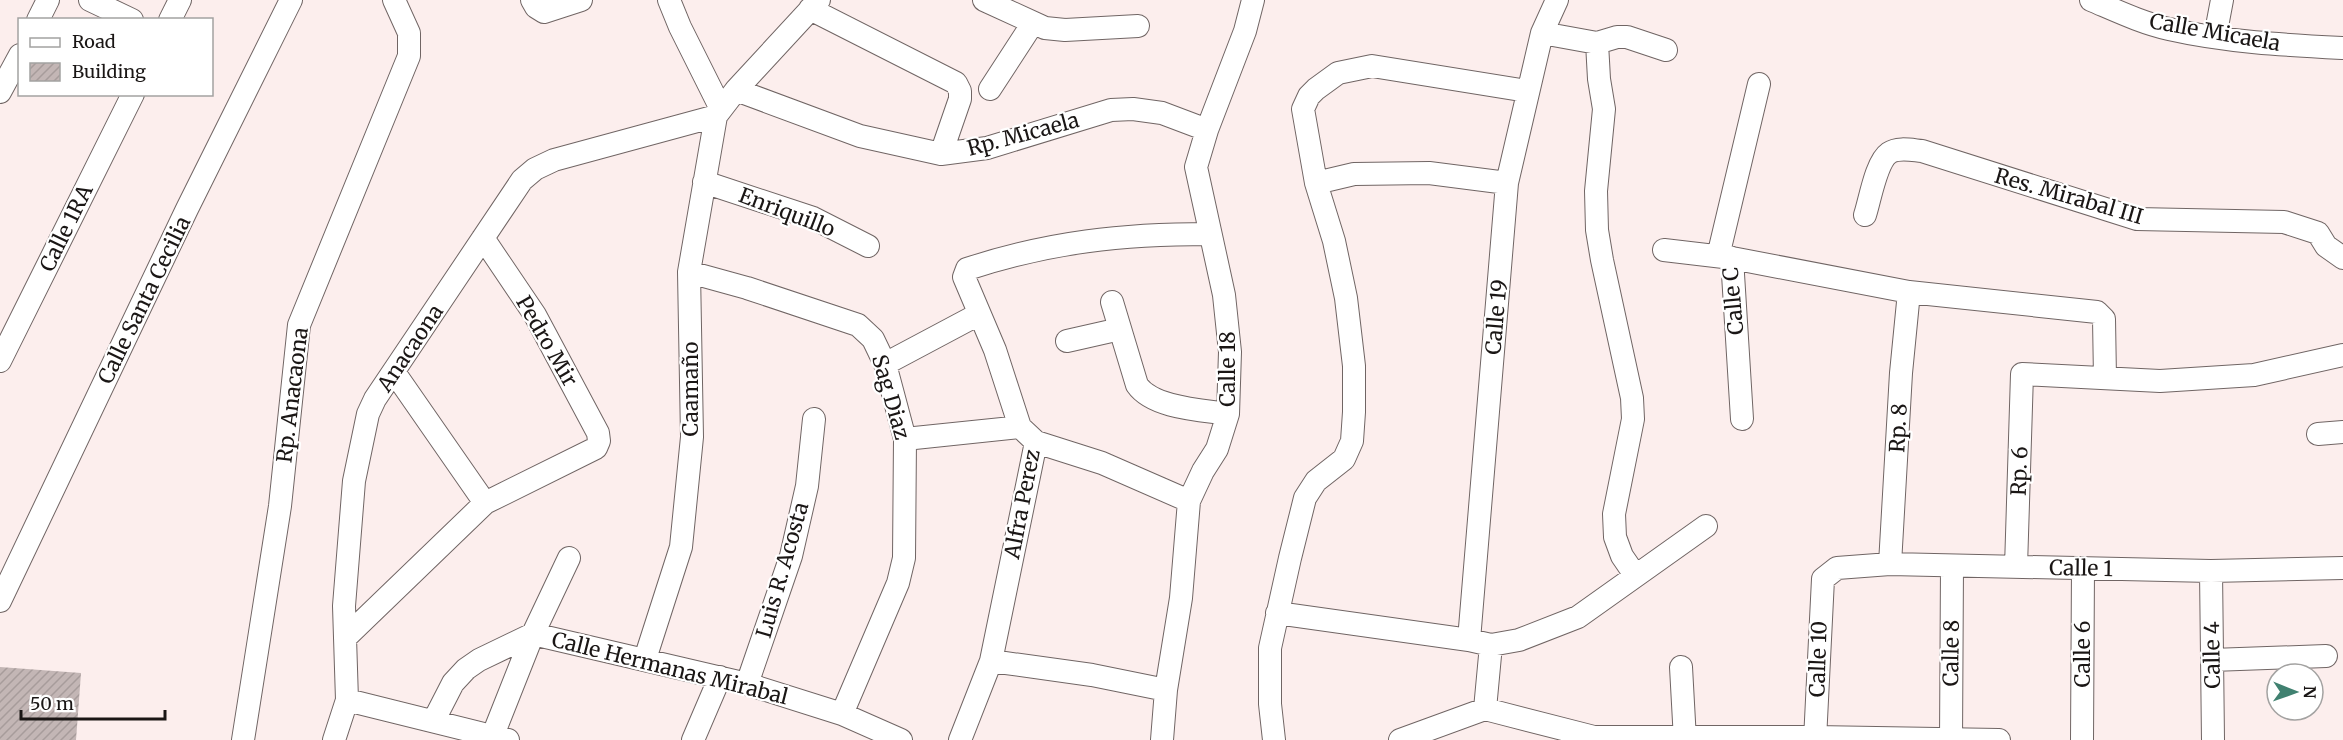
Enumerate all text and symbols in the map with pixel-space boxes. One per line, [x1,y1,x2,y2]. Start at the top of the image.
street label: Calle Micaela [2148,7,2282,57]
legend [18,18,213,96]
text: Road [72,30,116,53]
text: Building [72,60,146,83]
street label: Rp. Micaela [964,106,1082,162]
street label: Res. Mirabal III [1992,162,2146,230]
street label: Calle 1RA [33,180,99,276]
street label: Enriquillo [735,181,839,243]
street label: Calle Santa Cecilia [92,212,196,388]
street label: Calle C [1717,266,1749,336]
street label: Calle 19 [1479,278,1513,356]
street label: Pedro Mir [510,291,584,391]
street label: Anacaona [370,299,449,398]
street label: Rp. Anacaona [270,326,314,464]
street label: Calle 18 [1214,331,1241,407]
street label: Caamaño [677,342,704,436]
street label: Sag Diaz [866,351,916,443]
street label: Rp. 8 [1883,403,1913,453]
street label: Rp. 6 [2005,446,2033,496]
street label: Alfra Perez [998,447,1046,562]
street label: Luis R. Acosta [750,499,814,641]
street label: Calle 1 [2049,554,2113,582]
street label: Calle 8 [1937,619,1965,687]
street label: Calle 10 [1803,620,1833,698]
street label: Calle 6 [2069,621,2096,687]
street label: Calle 4 [2198,621,2226,689]
street label: Calle Hermanas Mirabal [549,626,791,711]
north arrow [2265,662,2325,722]
scale bar [21,683,165,721]
text: N [2300,686,2320,699]
text: 50 m [30,692,74,715]

